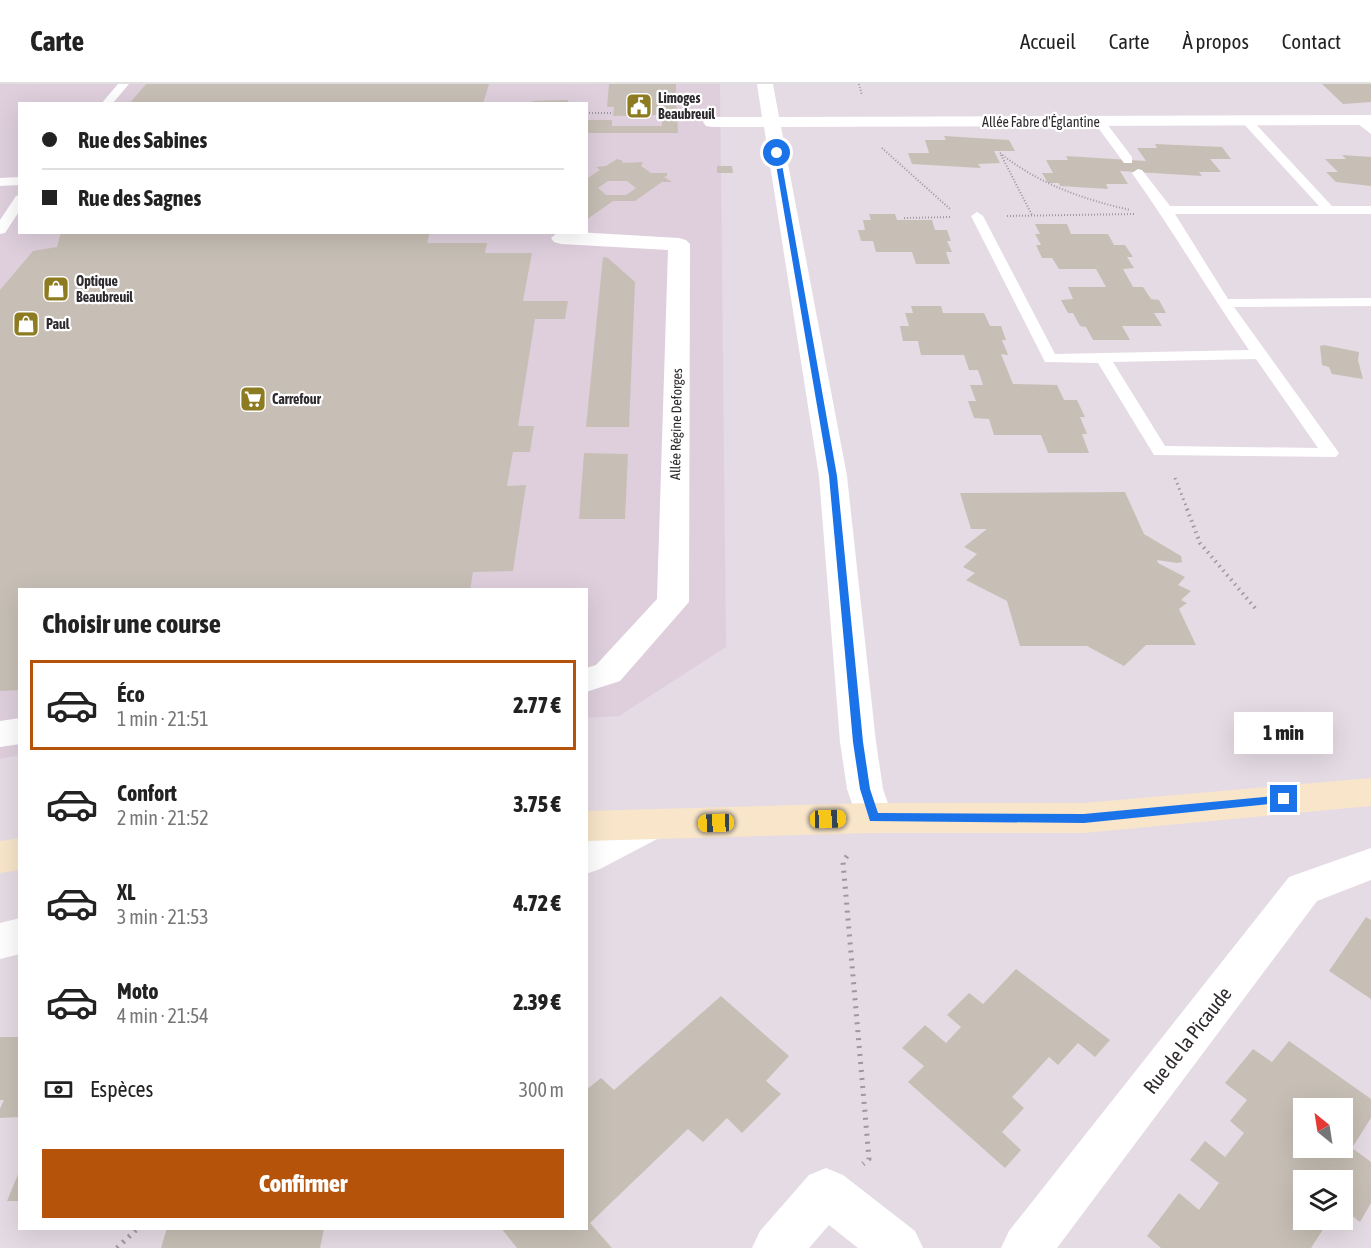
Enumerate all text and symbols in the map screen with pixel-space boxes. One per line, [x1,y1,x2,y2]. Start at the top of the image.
text: Carte [30,25,84,57]
text: Accueil [1020,29,1076,53]
text: Carte [1109,29,1149,53]
text: À propos [1182,29,1249,53]
text: Contact [1282,29,1341,53]
place label: Limoges Beaubreuil [658,90,715,122]
public building icon: Limoges Beaubreuil [624,91,654,121]
street label: Allée Fabre d'Églantine [982,114,1100,130]
text: Rue des Sabines [78,127,207,153]
route start [763,139,790,166]
text: Rue des Sagnes [78,185,201,211]
place label: Optique Beaubreuil [76,273,133,305]
shop icon: Optique Beaubreuil [41,274,71,304]
shop icon: Paul [11,309,41,339]
place label: Paul [46,316,70,332]
street label: Allée Régine Deforges [667,368,685,480]
supermarket icon: Carrefour [238,384,268,414]
place label: Carrefour [272,391,322,407]
text: Choisir une course [42,608,221,639]
icon: car [45,678,99,732]
text: Éco [117,681,145,707]
text: 2.77 € [513,692,561,718]
text: 1 min · 21:51 [117,707,209,730]
callout: 1 min [1234,712,1334,754]
text: 1 min [1263,721,1304,744]
icon: car [45,777,99,831]
text: Confort [117,780,177,806]
route end [1270,785,1297,812]
text: 3.75 € [513,791,561,817]
text: 2 min · 21:52 [117,806,209,829]
car [810,809,846,829]
car [698,813,734,833]
icon: car [45,876,99,930]
text: XL [117,879,135,905]
text: 4.72 € [513,890,561,916]
text: 3 min · 21:53 [117,905,209,928]
icon: car [45,975,99,1029]
text: Moto [117,978,159,1004]
street label: Rue de la Picaude [1138,982,1236,1098]
text: 2.39 € [513,989,561,1015]
text: 4 min · 21:54 [117,1004,209,1027]
icon: cash [42,1073,75,1106]
text: Espèces [90,1076,153,1102]
text: 300 m [519,1078,564,1101]
north arrow [1293,1098,1353,1158]
map controls [1293,1098,1353,1230]
button: Confirmer [42,1149,564,1218]
button: layers [1293,1170,1353,1230]

